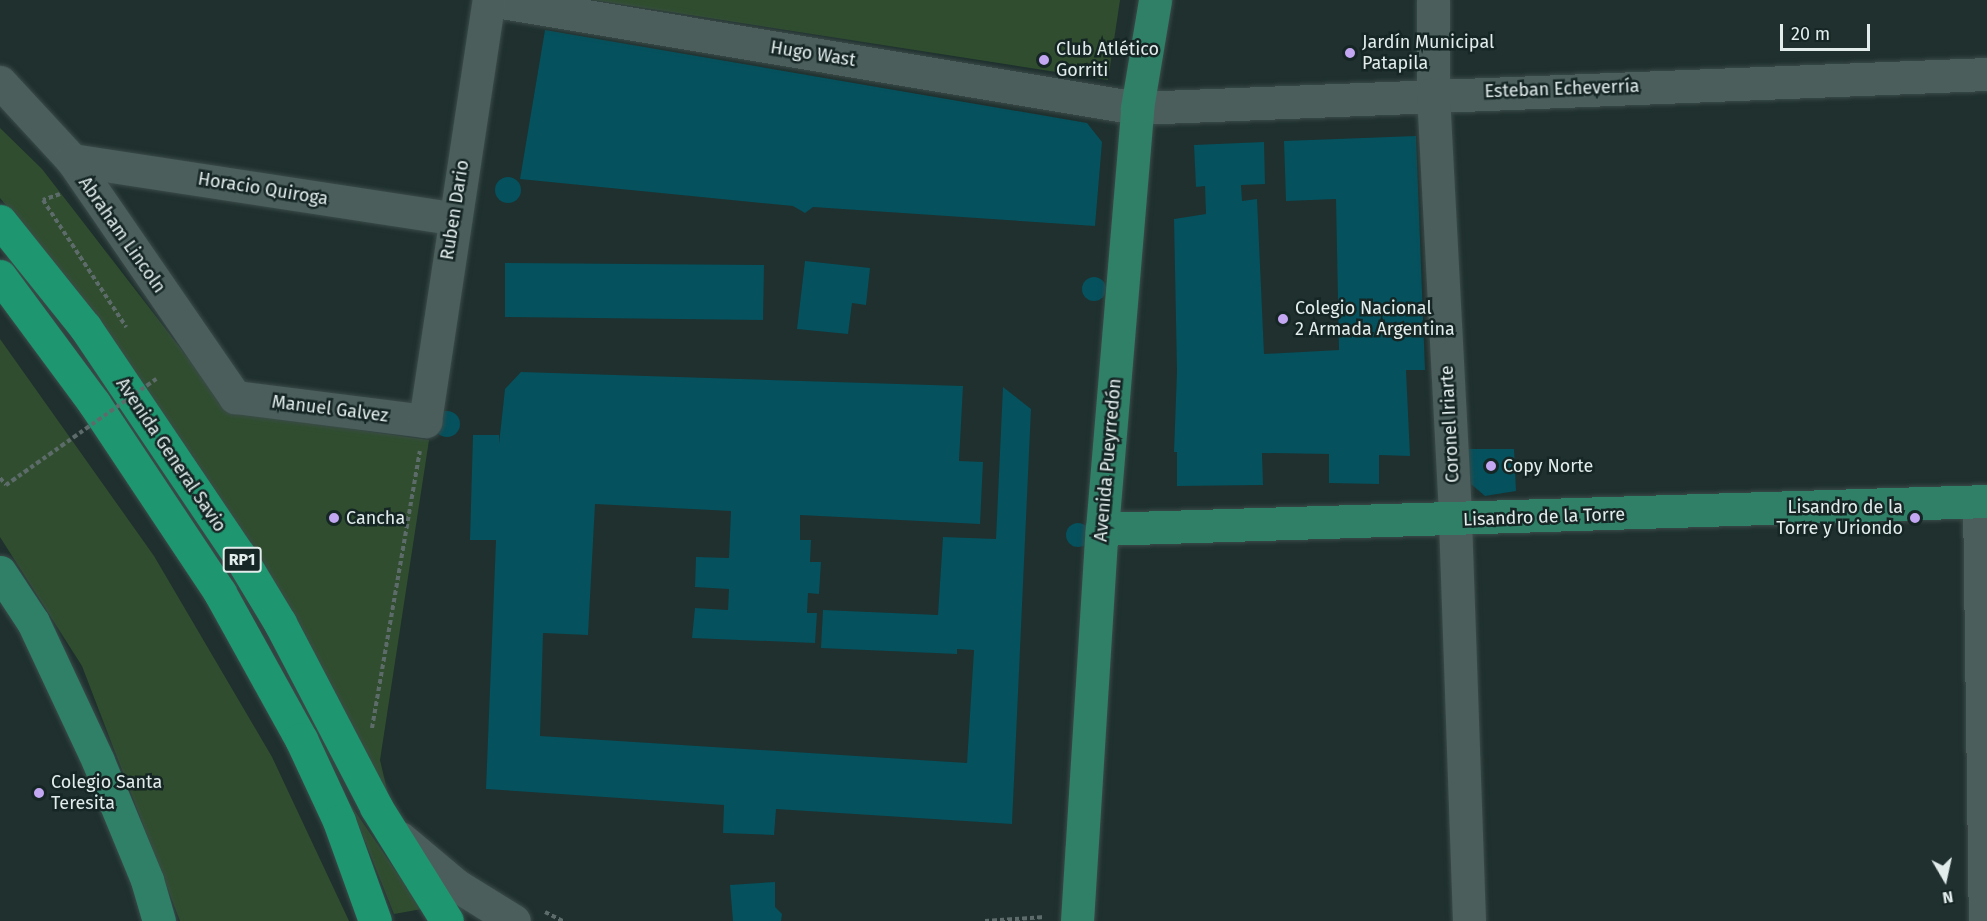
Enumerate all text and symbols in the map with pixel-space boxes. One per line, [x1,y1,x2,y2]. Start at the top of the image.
scale bar [1783,12,1873,50]
text: 20 m [1791,23,1830,45]
place label: Jardín Municipal Patapila [1362,32,1494,74]
street label: Hugo Wast [769,37,857,71]
place label: Club Atlético Gorriti [1056,39,1159,82]
marker: Jardín Municipal Patapila [1343,46,1357,60]
marker: Club Atlético Gorriti [1037,53,1051,67]
street label: Esteban Echeverría [1484,75,1640,103]
street label: Ruben Dario [436,158,474,262]
street label: Horacio Quiroga [196,168,330,210]
street label: Abraham Lincoln [74,173,170,297]
place label: Colegio Nacional 2 Armada Argentina [1295,298,1455,340]
marker: Colegio Nacional 2 Armada Argentina [1276,312,1290,326]
street label: Coronel Iriarte [1436,365,1464,483]
street label: Avenida General Savio [111,374,231,536]
street label: Avenida Pueyrredón [1090,377,1126,543]
street label: Manuel Galvez [271,391,389,427]
place label: Copy Norte [1503,455,1593,477]
marker: Copy Norte [1484,459,1498,473]
place label: Lisandro de la Torre y Uriondo [1776,497,1903,540]
street label: Lisandro de la Torre [1463,503,1625,531]
place label: Cancha [346,507,405,529]
marker: Cancha [327,511,341,525]
marker: Lisandro de la Torre y Uriondo [1908,511,1922,525]
road number: RP1 [222,547,262,573]
place label: Colegio Santa Teresita [51,772,162,814]
marker: Colegio Santa Teresita [32,786,46,800]
north arrow [1915,849,1975,909]
text: N [1941,887,1955,907]

